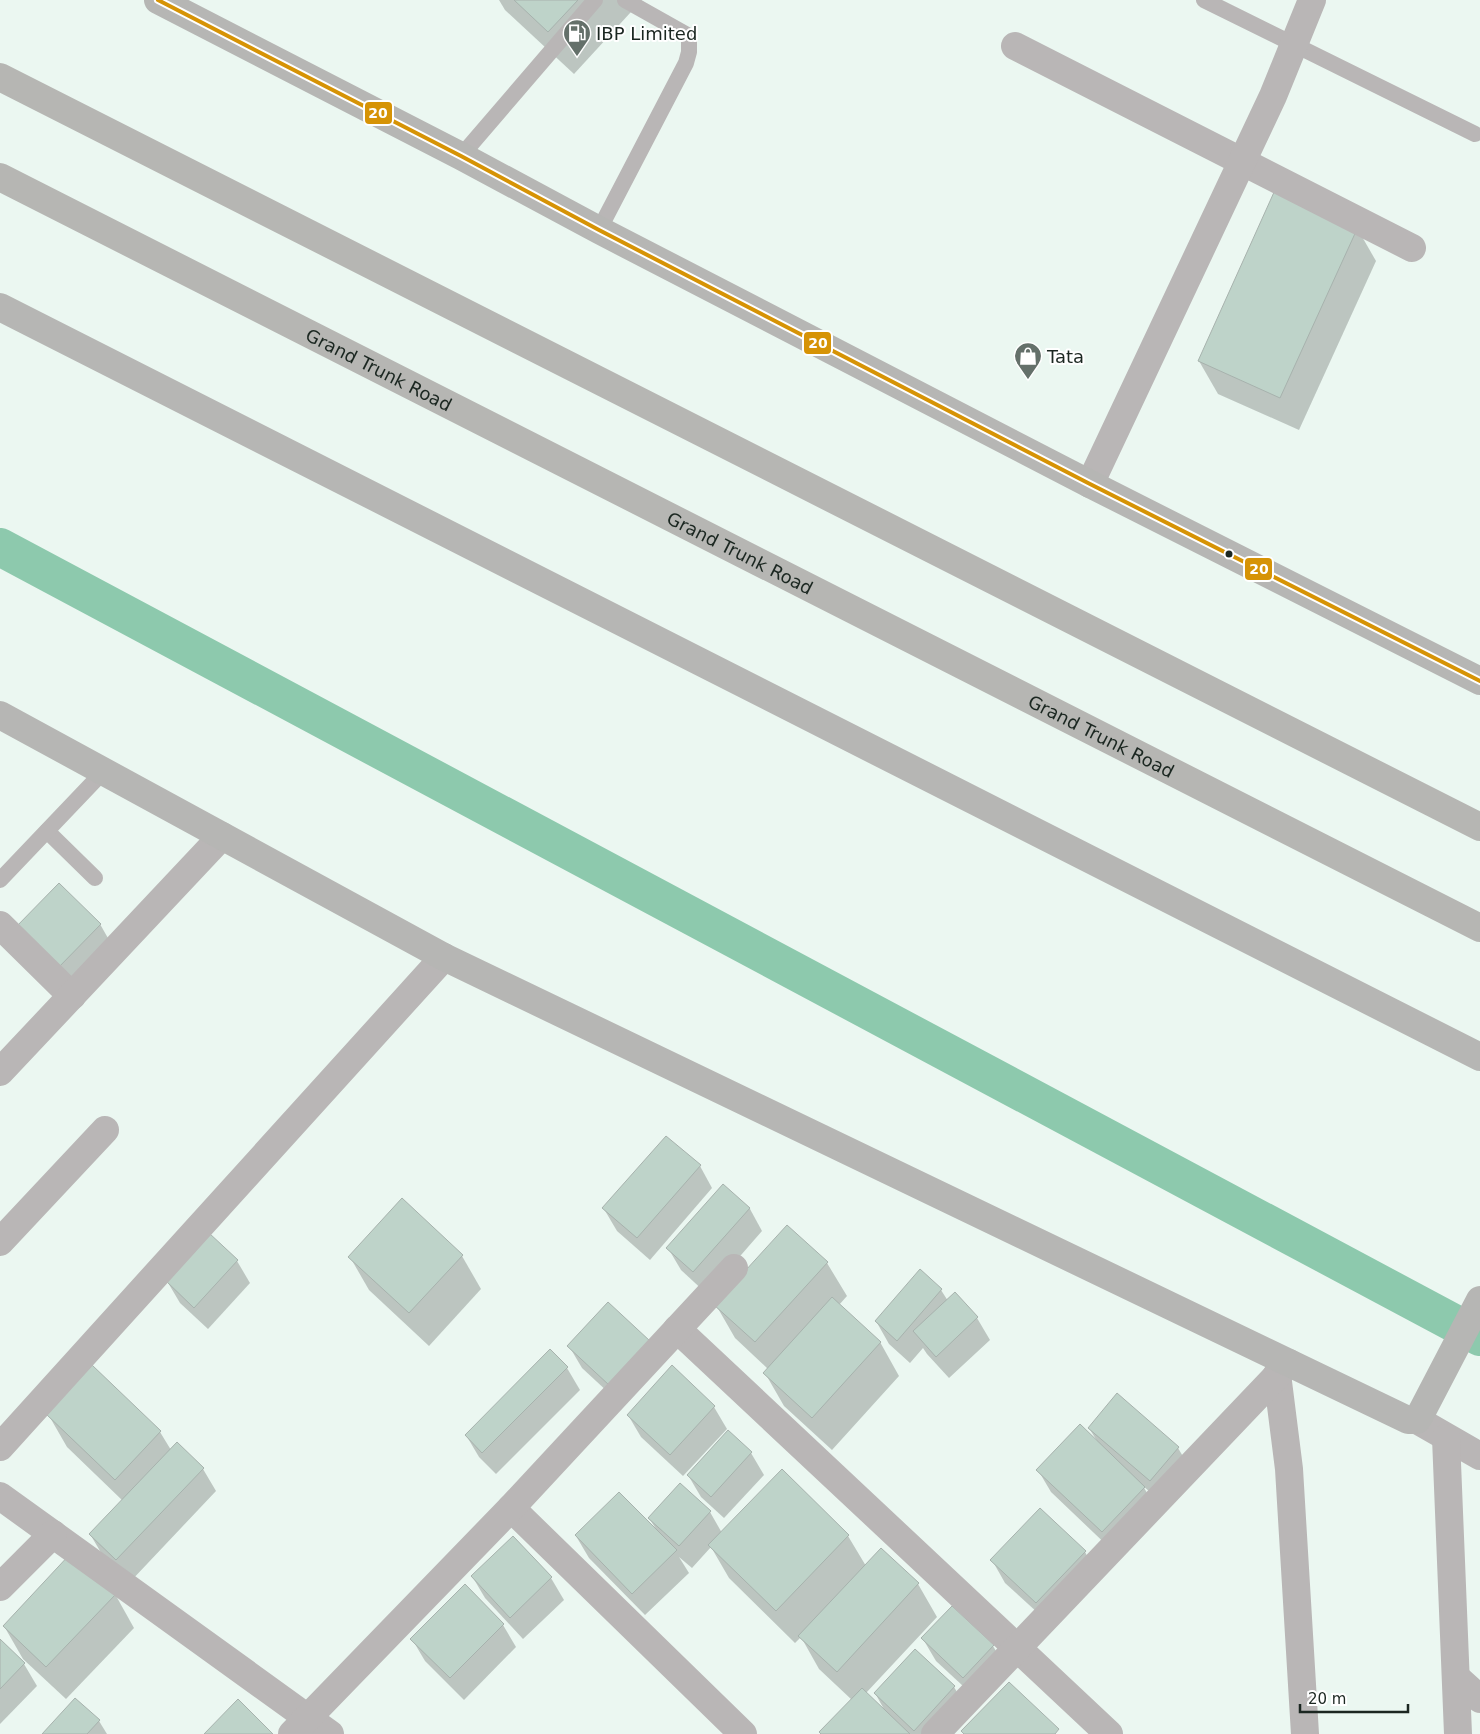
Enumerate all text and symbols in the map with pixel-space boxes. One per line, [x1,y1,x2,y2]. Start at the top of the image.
fuel station icon: IBP Limited [562,18,592,57]
place label: IBP Limited [596,23,697,44]
line badge: 20 [364,101,393,125]
text: 20 [368,105,388,121]
street label: Grand Trunk Road [302,324,456,415]
line badge: 20 [803,331,832,355]
text: 20 [808,335,828,351]
shop icon: Tata [1013,341,1043,380]
place label: Tata [1046,346,1084,367]
street label: Grand Trunk Road [664,507,817,598]
unlabelled marker [1224,549,1234,559]
line badge: 20 [1244,557,1273,581]
text: 20 [1249,561,1269,577]
street label: Grand Trunk Road [1025,690,1178,782]
scale bar [1300,1682,1408,1714]
text: 20 m [1308,1690,1346,1708]

